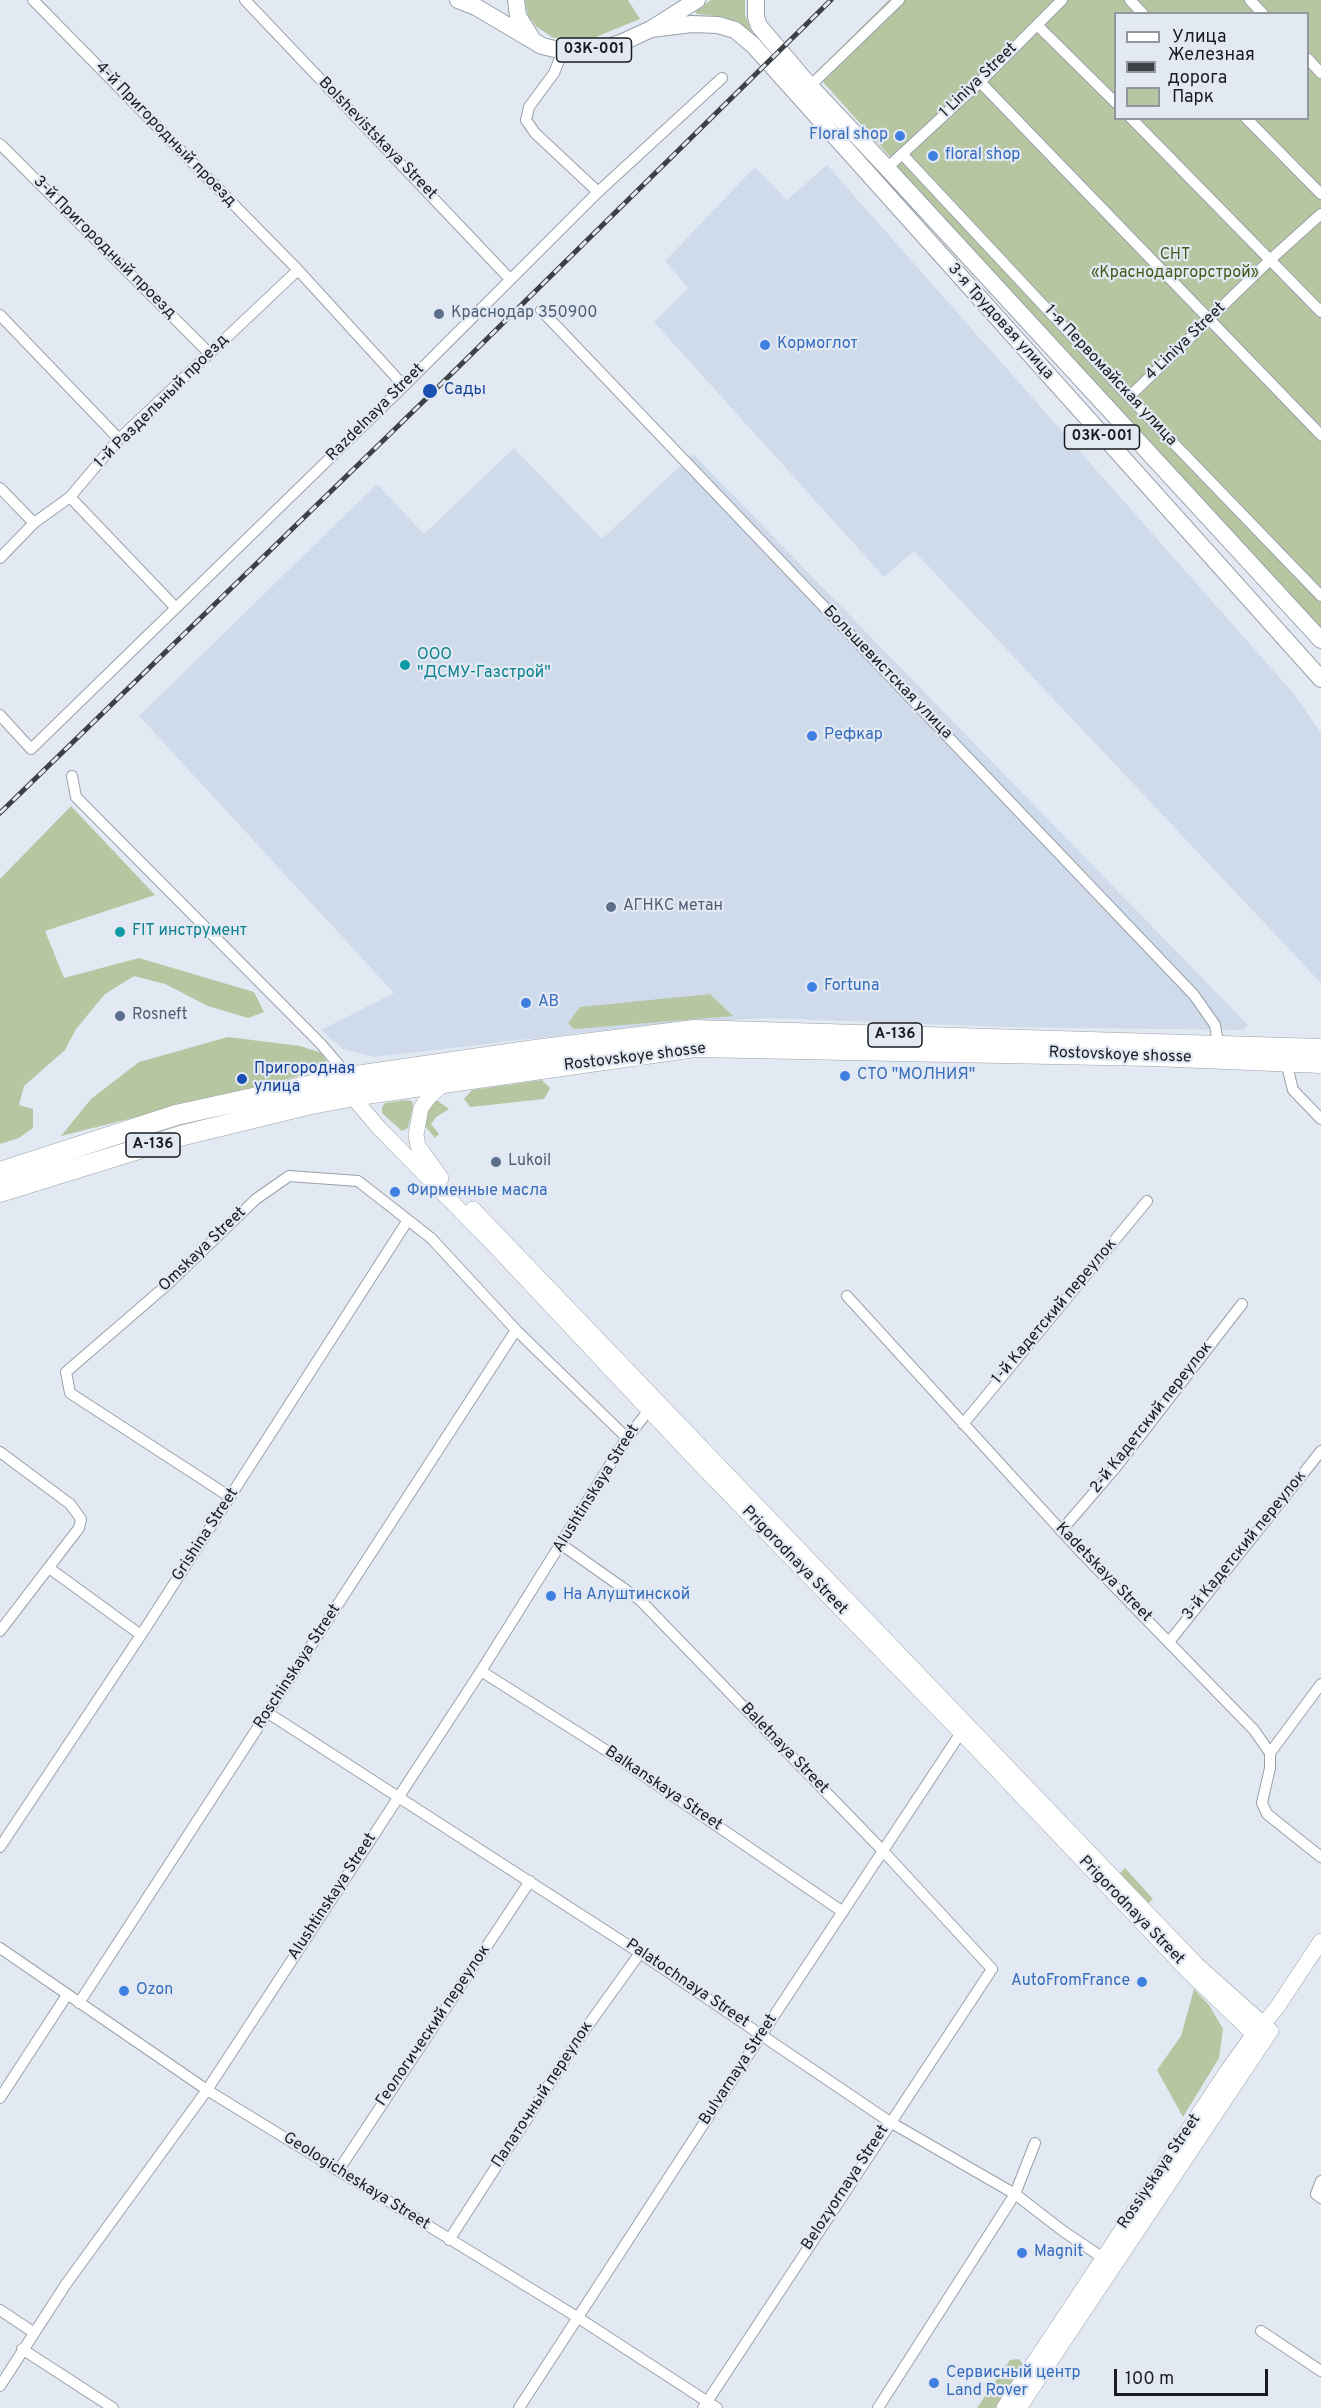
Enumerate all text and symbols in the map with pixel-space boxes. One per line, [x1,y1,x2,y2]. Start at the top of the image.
legend [1114,12,1309,120]
text: Улица [1172,26,1226,49]
road number: 03К-001 [556,38,632,62]
street label: 1 Liniya Street [936,39,1022,123]
text: Железная дорога [1168,44,1255,90]
street label: 4-й Пригородный проезд [91,58,239,212]
street label: Bolshevistskaya Street [314,74,440,204]
text: Парк [1172,86,1214,109]
place label: Floral shop [809,126,888,146]
marker: Floral shop [893,129,907,143]
place label: floral shop [945,146,1020,166]
marker: floral shop [926,149,940,163]
street label: 3-й Пригородный проезд [29,173,179,323]
park label: СНТ «Краснодаргорстрой» [1091,246,1259,284]
street label: 3-я Трудовая улица [943,260,1057,384]
street label: 4 Liniya Street [1142,299,1230,385]
street label: 1-я Первомайская улица [1040,302,1180,450]
place label: Краснодар 350900 [451,304,598,324]
marker: Краснодар 350900 [432,307,446,321]
street label: 1-й Раздельный проезд [91,331,233,473]
place label: Кормоглот [777,335,858,355]
marker: Кормоглот [758,338,772,352]
street label: Razdelnaya Street [323,360,429,466]
place label: Сады [444,381,486,401]
marker: Сады [421,382,439,400]
road number: 03К-001 [1064,425,1140,449]
street label: Большевистская улица [818,602,956,744]
place label: ООО "ДСМУ-Газстрой" [417,646,551,684]
marker: ООО "ДСМУ-Газстрой" [398,658,412,672]
place label: Рефкар [824,726,883,746]
marker: Рефкар [805,729,819,743]
place label: АГНКС метан [623,897,723,917]
marker: АГНКС метан [604,900,618,914]
place label: FIT инструмент [132,922,247,942]
marker: FIT инструмент [113,925,127,939]
place label: Fortuna [824,977,879,997]
marker: Fortuna [805,980,819,994]
place label: АВ [538,993,559,1013]
marker: АВ [519,996,533,1010]
place label: Rosneft [132,1006,188,1026]
marker: Rosneft [113,1009,127,1023]
road number: А-136 [868,1023,922,1047]
street label: Rostovskoye shosse [563,1040,707,1076]
street label: Rostovskoye shosse [1048,1044,1192,1068]
place label: Пригородная улица [254,1060,355,1098]
place label: СТО "МОЛНИЯ" [857,1066,975,1086]
marker: СТО "МОЛНИЯ" [838,1069,852,1083]
marker: Пригородная улица [235,1072,249,1086]
road number: А-136 [126,1133,180,1157]
place label: Lukoil [508,1152,551,1172]
marker: Lukoil [489,1155,503,1169]
place label: Фирменные масла [407,1182,547,1202]
marker: Фирменные масла [388,1185,402,1199]
street label: Omskaya Street [155,1204,251,1296]
street label: 1-й Кадетский переулок [989,1235,1121,1389]
street label: 2-й Кадетский переулок [1087,1338,1217,1498]
street label: Alushtinskaya Street [550,1421,644,1557]
street label: 3-й Кадетский переулок [1179,1467,1311,1625]
street label: Grishina Street [169,1485,243,1585]
street label: Prigorodnaya Street [737,1503,851,1619]
street label: Kadetskaya Street [1051,1519,1155,1627]
place label: На Алуштинской [563,1586,690,1606]
marker: На Алуштинской [544,1589,558,1603]
street label: Roschinskaya Street [251,1601,345,1733]
street label: Baletnaya Street [736,1700,832,1798]
street label: Balkanskaya Street [601,1743,725,1835]
street label: Alushtinskaya Street [285,1830,381,1964]
street label: Prigorodnaya Street [1074,1853,1188,1969]
street label: Palatochnaya Street [622,1936,752,2032]
street label: Геологический переулок [373,1942,495,2110]
place label: AutoFromFrance [1011,1972,1130,1992]
marker: AutoFromFrance [1135,1975,1149,1989]
place label: Ozon [136,1981,173,2001]
marker: Ozon [117,1984,131,1998]
street label: Bulvarnaya Street [696,2011,782,2129]
street label: Палаточный переулок [488,2018,598,2172]
street label: Rossiyskaya Street [1114,2111,1206,2233]
street label: Belozyornaya Street [798,2122,894,2254]
street label: Geologicheskaya Street [279,2129,433,2235]
place label: Magnit [1034,2243,1083,2263]
marker: Magnit [1015,2246,1029,2260]
scale bar [1117,2357,1272,2395]
place label: Сервисный центр Land Rover [946,2364,1081,2402]
text: 100 m [1125,2368,1174,2391]
marker: Сервисный центр Land Rover [927,2376,941,2390]

